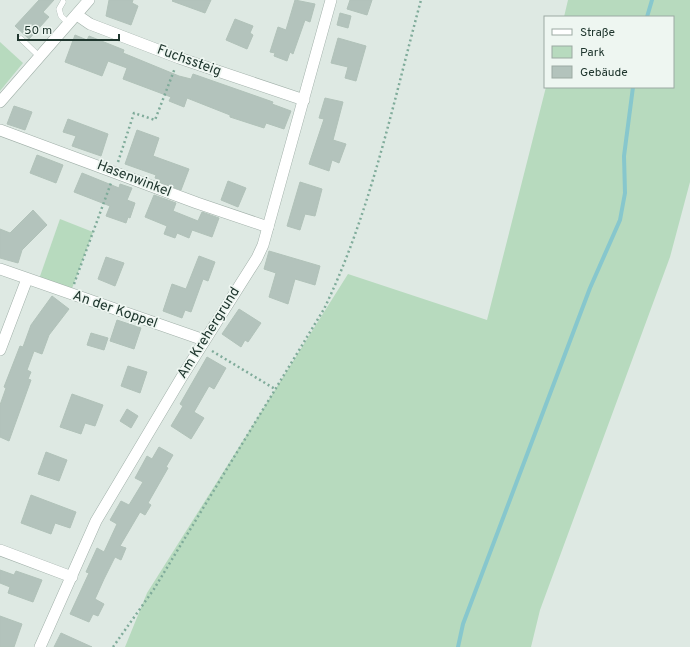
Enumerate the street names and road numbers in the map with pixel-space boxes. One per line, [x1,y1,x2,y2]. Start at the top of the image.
street label: Fuchssteig [155,42,223,80]
street label: Hasenwinkel [94,157,174,201]
street label: Am Krehergrund [174,284,244,382]
street label: An der Koppel [70,288,160,332]

